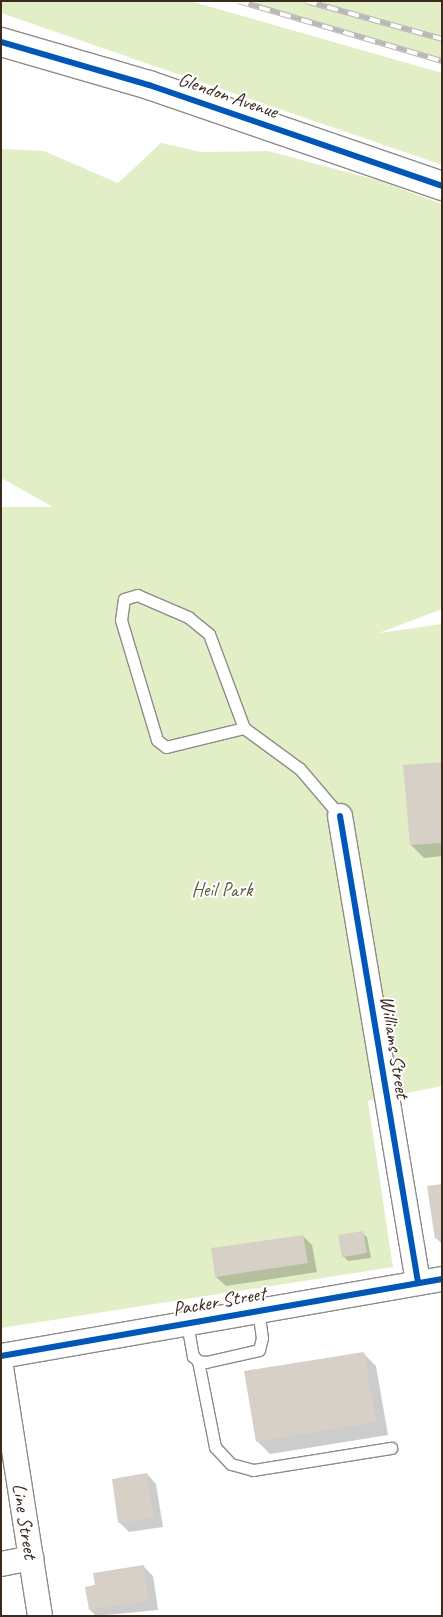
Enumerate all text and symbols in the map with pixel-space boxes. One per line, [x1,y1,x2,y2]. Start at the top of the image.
street label: Glendon Avenue [175,67,281,123]
park label: Heil Park [191,877,253,901]
street label: Williams Street [375,994,415,1100]
street label: Packer Street [171,1281,267,1321]
street label: Line Street [7,1481,43,1561]

